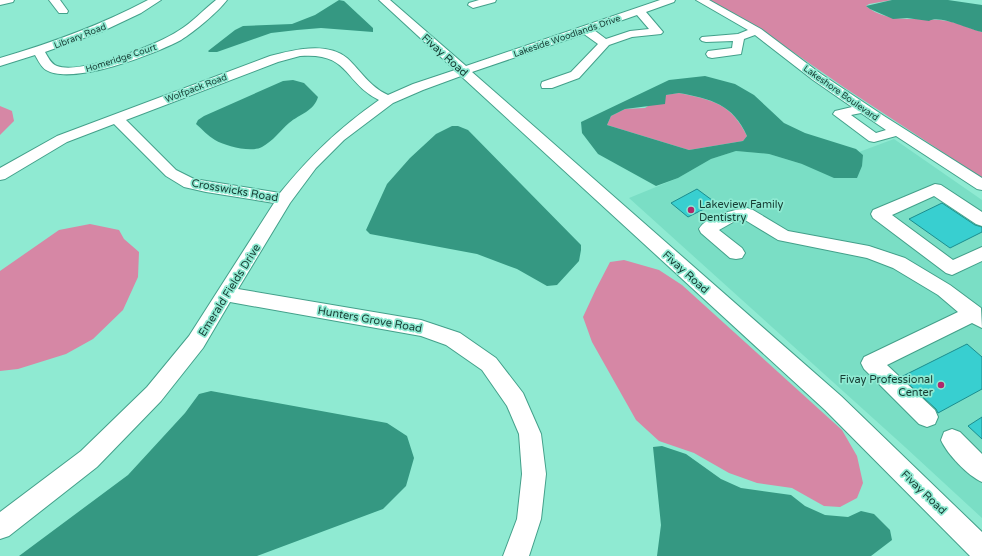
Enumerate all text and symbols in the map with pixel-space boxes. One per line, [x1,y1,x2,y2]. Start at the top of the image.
street label: Lakeside Woodlands Drive [512,13,622,60]
street label: Library Road [53,22,108,51]
street label: Fivay Road [419,31,470,79]
street label: Homeridge Court [84,42,159,75]
street label: Lakeshore Boulevard [801,63,880,124]
street label: Wolfpack Road [164,72,229,105]
street label: Crosswicks Road [191,176,279,205]
place label: Lakeview Family Dentistry [699,198,784,224]
marker: Lakeview Family Dentistry [686,205,696,215]
street label: Emerald Fields Drive [196,242,263,339]
street label: Fivay Road [660,248,711,296]
street label: Hunters Grove Road [317,304,423,335]
place label: Fivay Professional Center [839,373,934,399]
marker: Fivay Professional Center [936,380,946,390]
street label: Fivay Road [898,468,949,517]

